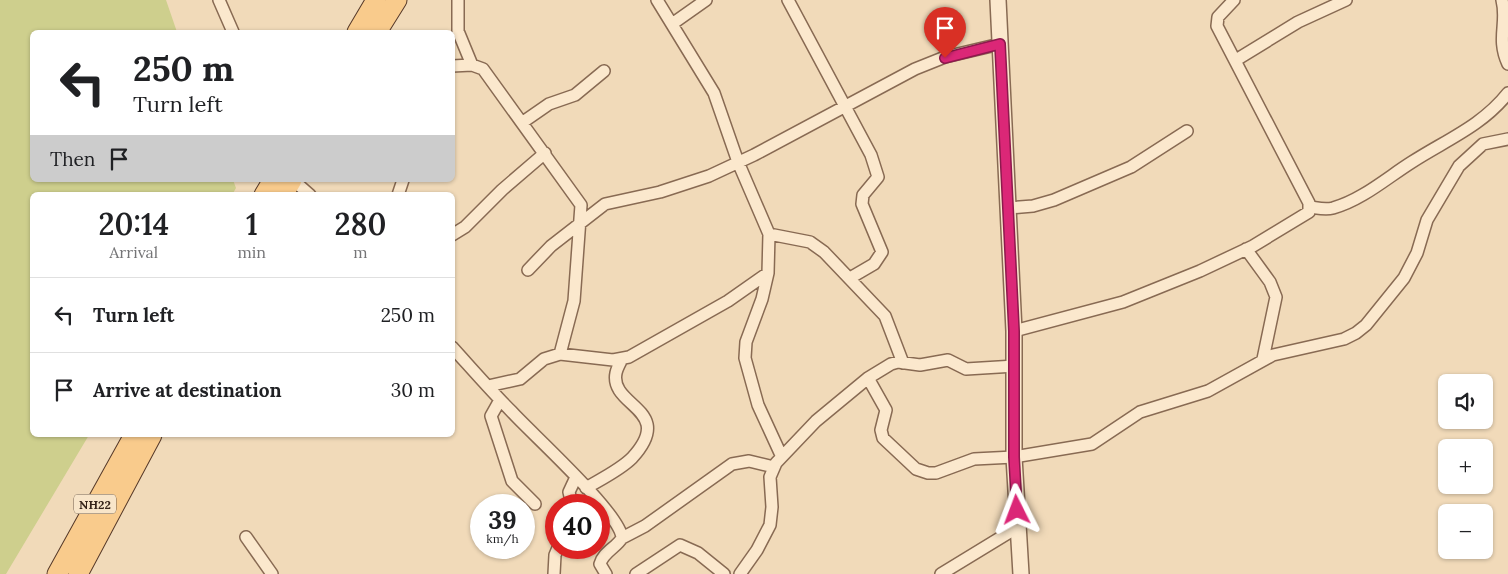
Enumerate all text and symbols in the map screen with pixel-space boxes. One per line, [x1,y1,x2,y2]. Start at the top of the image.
pin [924,7,966,58]
icon: arrive [931,14,959,42]
text: 250 m [133,46,234,91]
icon: left [50,50,115,115]
text: Turn left [133,90,223,118]
icon: arrive [105,145,133,173]
text: Then [50,147,95,171]
text: 20:14 [98,205,169,243]
text: 1 [246,205,258,243]
text: 280 [334,205,387,243]
text: Arrival [109,242,158,262]
text: min [238,242,266,262]
text: m [353,242,368,262]
icon: left [50,301,78,329]
text: Turn left [93,303,174,327]
text: 250 m [381,303,435,327]
map controls [1438,374,1493,559]
button: sound [1438,374,1493,429]
icon: arrive [50,376,78,404]
text: Arrive at destination [93,378,282,402]
text: 30 m [391,378,435,402]
button: + [1438,439,1493,494]
position arrow [990,483,1042,535]
road number: NH22 [74,494,116,514]
speed limit sign: 40 [545,494,610,559]
text: 39 [488,504,517,536]
button: − [1438,504,1493,559]
text: km/h [486,531,519,546]

